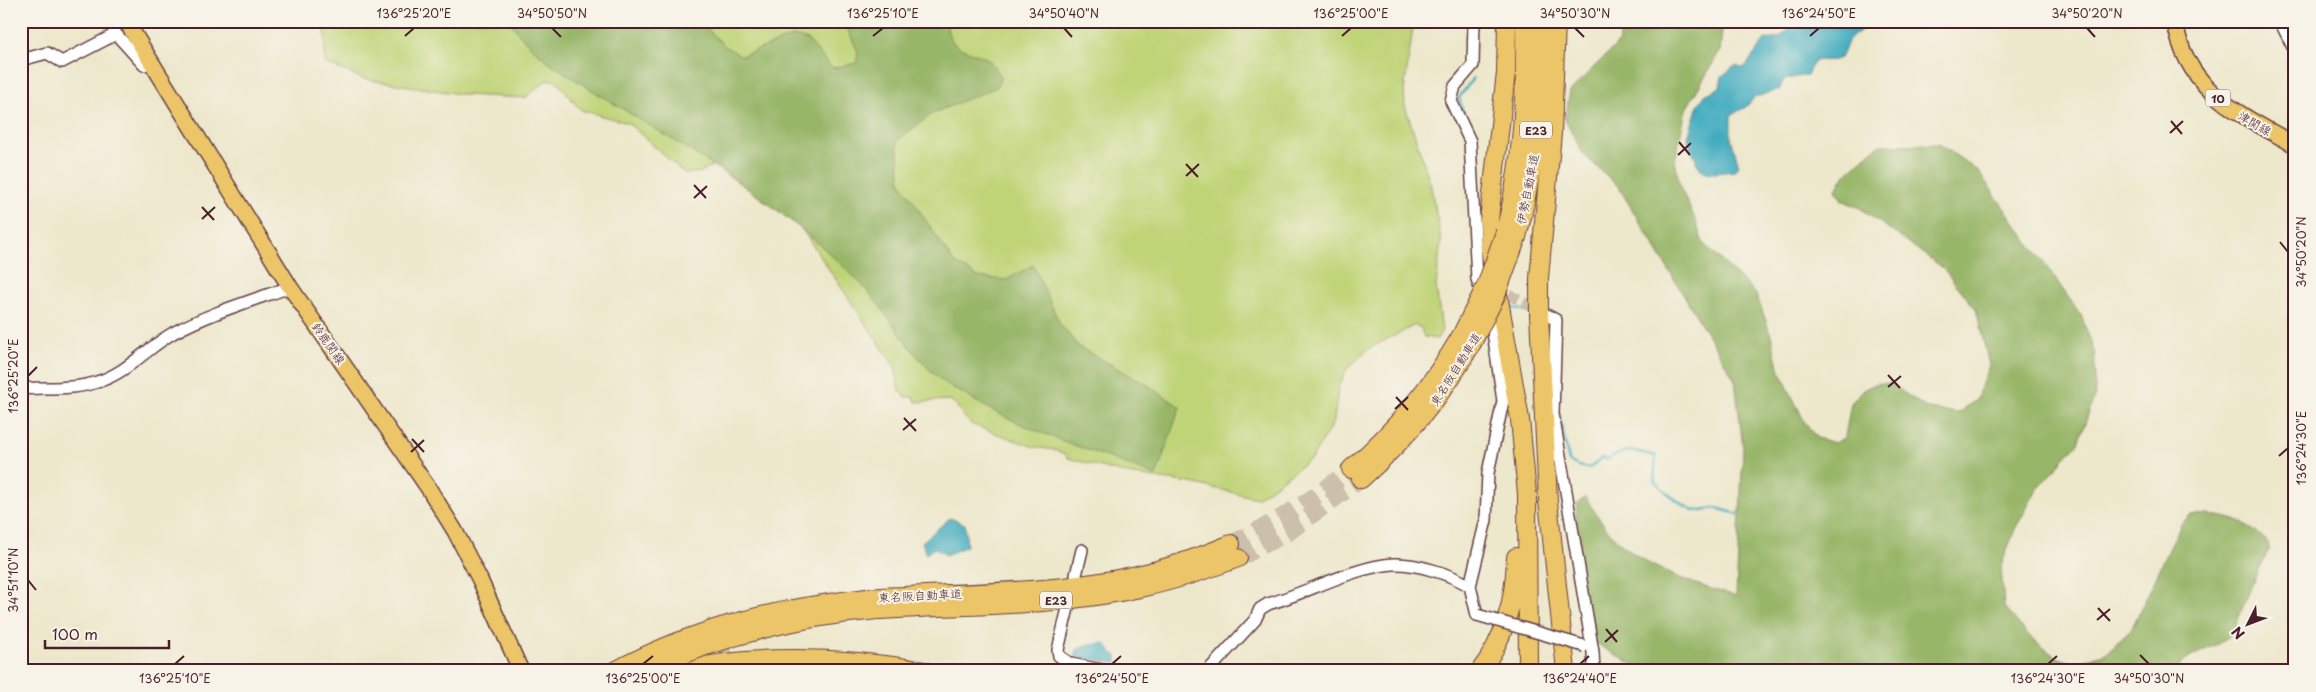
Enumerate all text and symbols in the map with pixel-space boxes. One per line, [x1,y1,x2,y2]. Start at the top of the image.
text: 136°25'20"E [377,4,451,22]
text: 34°50'50"N [517,4,587,22]
text: 136°25'10"E [847,4,919,22]
text: 34°50'40"N [1029,4,1099,22]
text: 136°25'00"E [1313,4,1389,22]
text: 34°50'30"N [1540,4,1610,22]
text: 136°24'50"E [1782,4,1856,22]
text: 34°50'20"N [2051,4,2123,22]
road number: 10 [2206,90,2230,106]
street label: 津関線 [2235,106,2275,140]
road number: E23 [1520,122,1552,138]
street label: 伊勢自動車道 [1511,152,1543,226]
text: 34°50'20"N [2292,216,2310,288]
street label: 鈴鹿関線 [308,318,350,368]
street label: 東名阪自動車道 [1425,329,1485,409]
text: 136°25'20"E [4,339,22,413]
text: 136°24'30"E [2292,411,2310,485]
text: 34°51'10"N [4,548,22,612]
street label: 東名阪自動車道 [878,584,962,606]
road number: E23 [1040,592,1072,608]
north arrow [2224,600,2274,650]
scale bar [45,617,169,649]
text: 100 m [52,622,98,645]
text: N [2226,622,2249,644]
text: 136°25'10"E [139,669,211,687]
text: 136°25'00"E [605,669,681,687]
text: 136°24'50"E [1075,669,1149,687]
text: 136°24'40"E [1543,669,1617,687]
text: 136°24'30"E [2011,669,2085,687]
text: 34°50'30"N [2114,669,2184,687]

